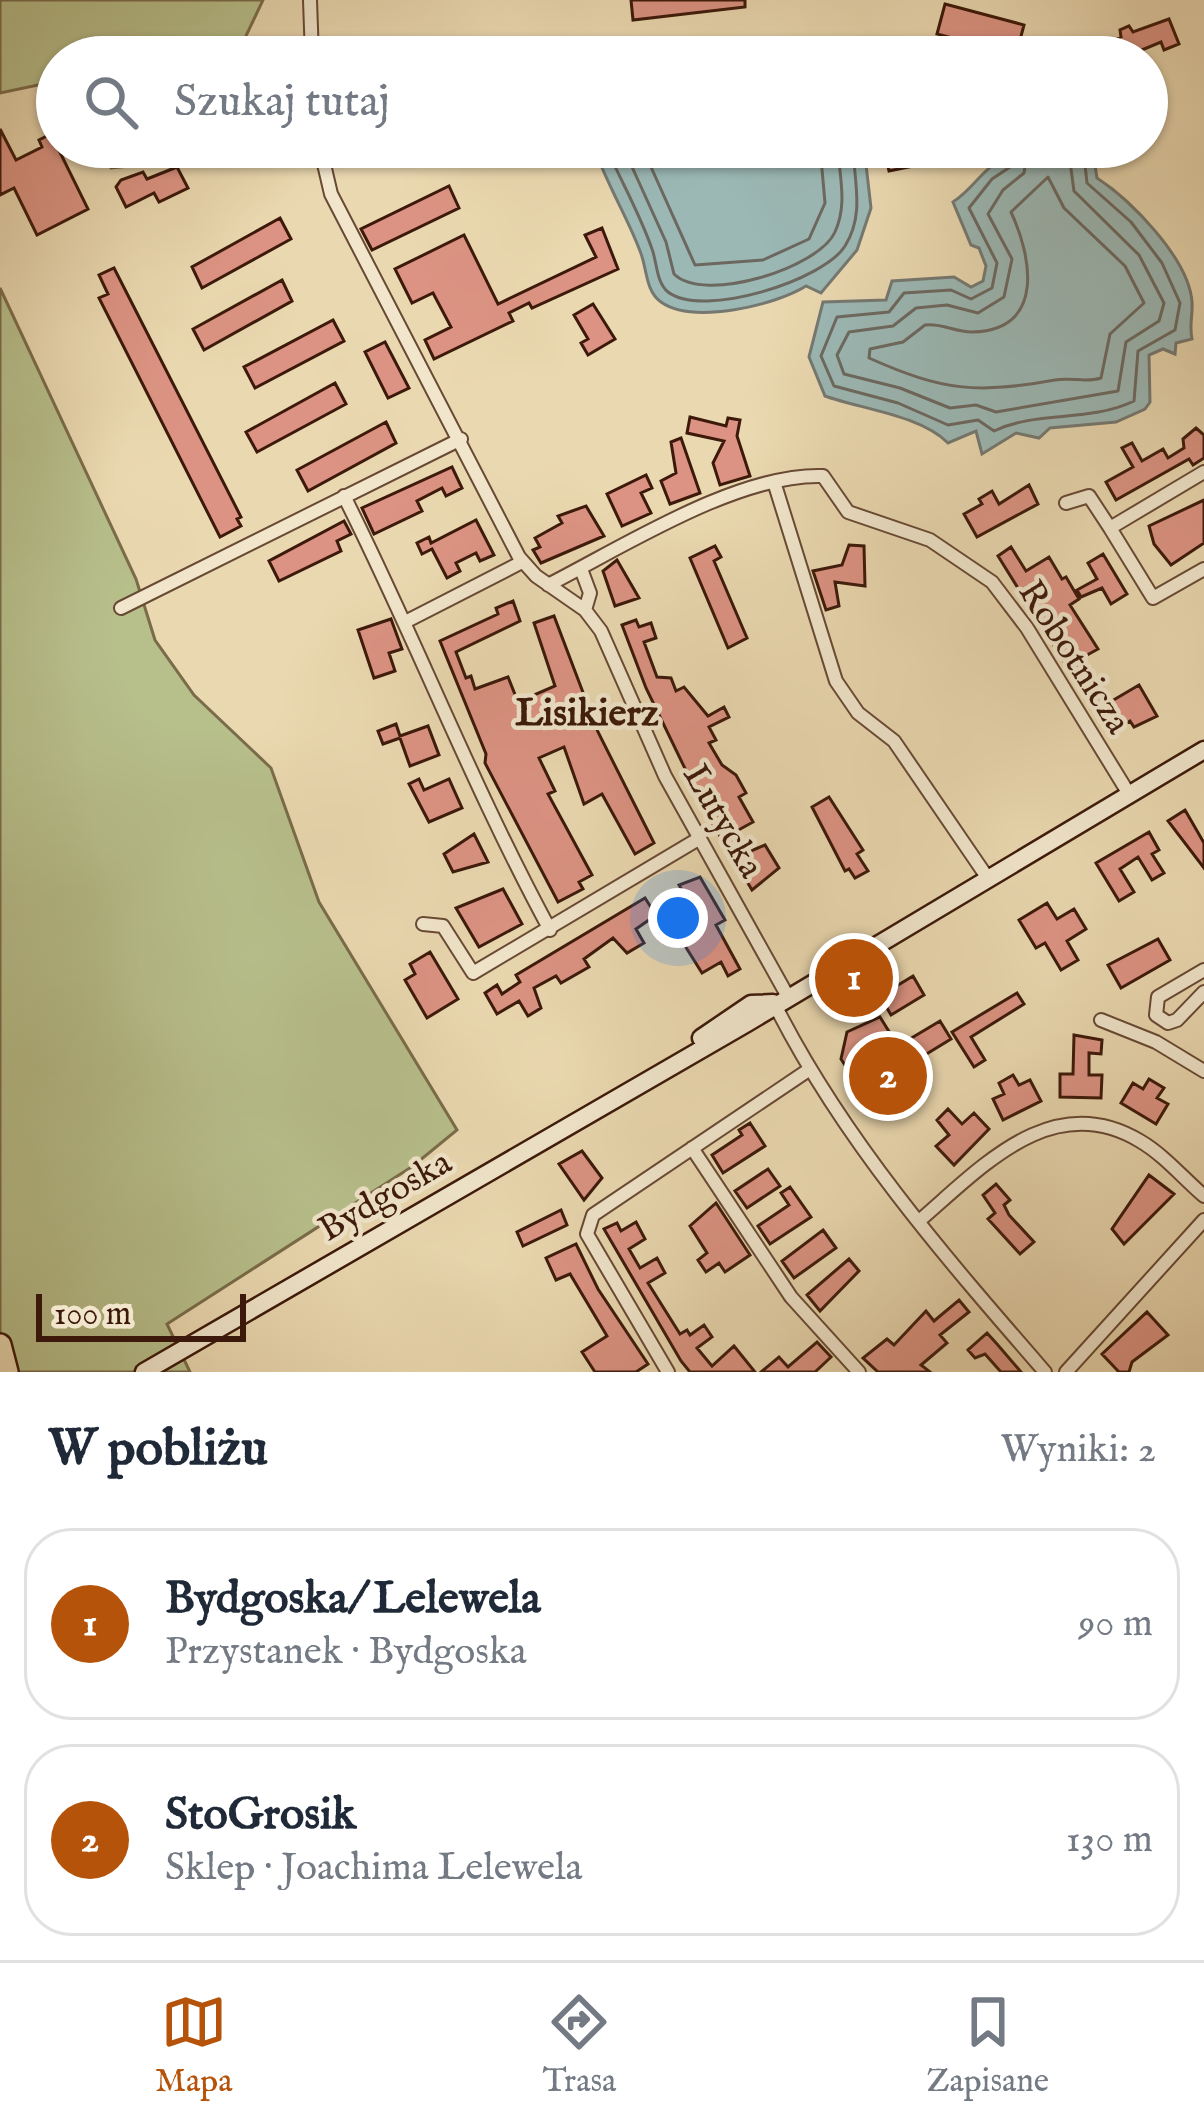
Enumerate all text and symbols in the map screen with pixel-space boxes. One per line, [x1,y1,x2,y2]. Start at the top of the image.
search box [36,36,1168,168]
icon: search [78,69,144,135]
text: Szukaj tutaj [174,74,390,131]
street label: Robotnicza [1007,572,1140,743]
district label: Lisikierz [515,690,659,739]
street label: Lutycka [671,756,774,887]
your location [648,888,708,948]
pin: 1 [815,933,893,1023]
pin: 2 [849,1031,927,1121]
street label: Bydgoska [311,1140,461,1253]
scale bar [36,1288,246,1341]
text: 100 m [54,1294,131,1336]
text: W pobliżu [48,1418,268,1483]
text: Wyniki: 2 [1000,1426,1156,1475]
text: Bydgoska/ Lelewela [165,1571,541,1628]
text: 1 [83,1600,97,1649]
text: 90 m [1078,1600,1153,1649]
text: Przystanek · Bydgoska [165,1628,527,1677]
text: StoGrosik [165,1787,356,1844]
text: 2 [81,1816,99,1865]
text: 130 m [1066,1816,1153,1865]
text: Sklep · Joachima Lelewela [165,1844,582,1893]
tab: Mapa [155,1989,232,2103]
tab: Trasa [543,1989,616,2103]
tab: Zapisane [926,1989,1049,2103]

